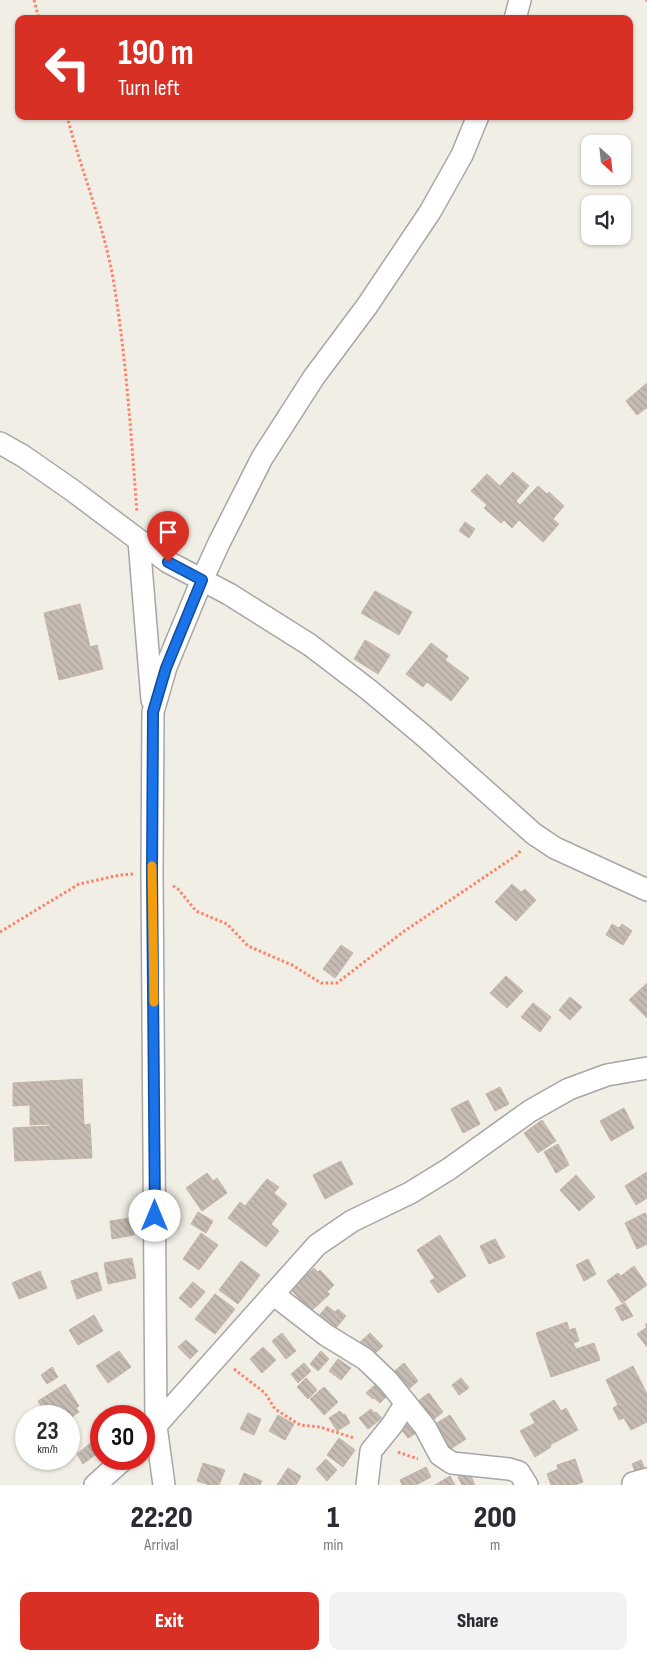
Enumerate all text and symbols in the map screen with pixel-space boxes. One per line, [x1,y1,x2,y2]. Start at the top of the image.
text: 190 m [118,32,194,75]
icon: left [35,35,100,100]
text: Turn left [118,75,180,102]
north arrow [581,135,631,185]
map controls [581,135,631,245]
button: sound [581,195,631,245]
pin [147,511,189,562]
icon: arrive [154,518,182,546]
position arrow [128,1189,180,1241]
speed limit sign: 30 [90,1405,155,1470]
text: 23 [36,1416,59,1447]
text: km/h [37,1442,58,1457]
text: 22:20 [130,1500,193,1536]
text: 1 [327,1500,339,1536]
text: 200 [474,1500,517,1536]
text: Arrival [144,1536,179,1555]
text: min [323,1536,343,1555]
text: m [490,1536,500,1555]
button: Exit [20,1592,319,1650]
button: Share [329,1592,627,1650]

